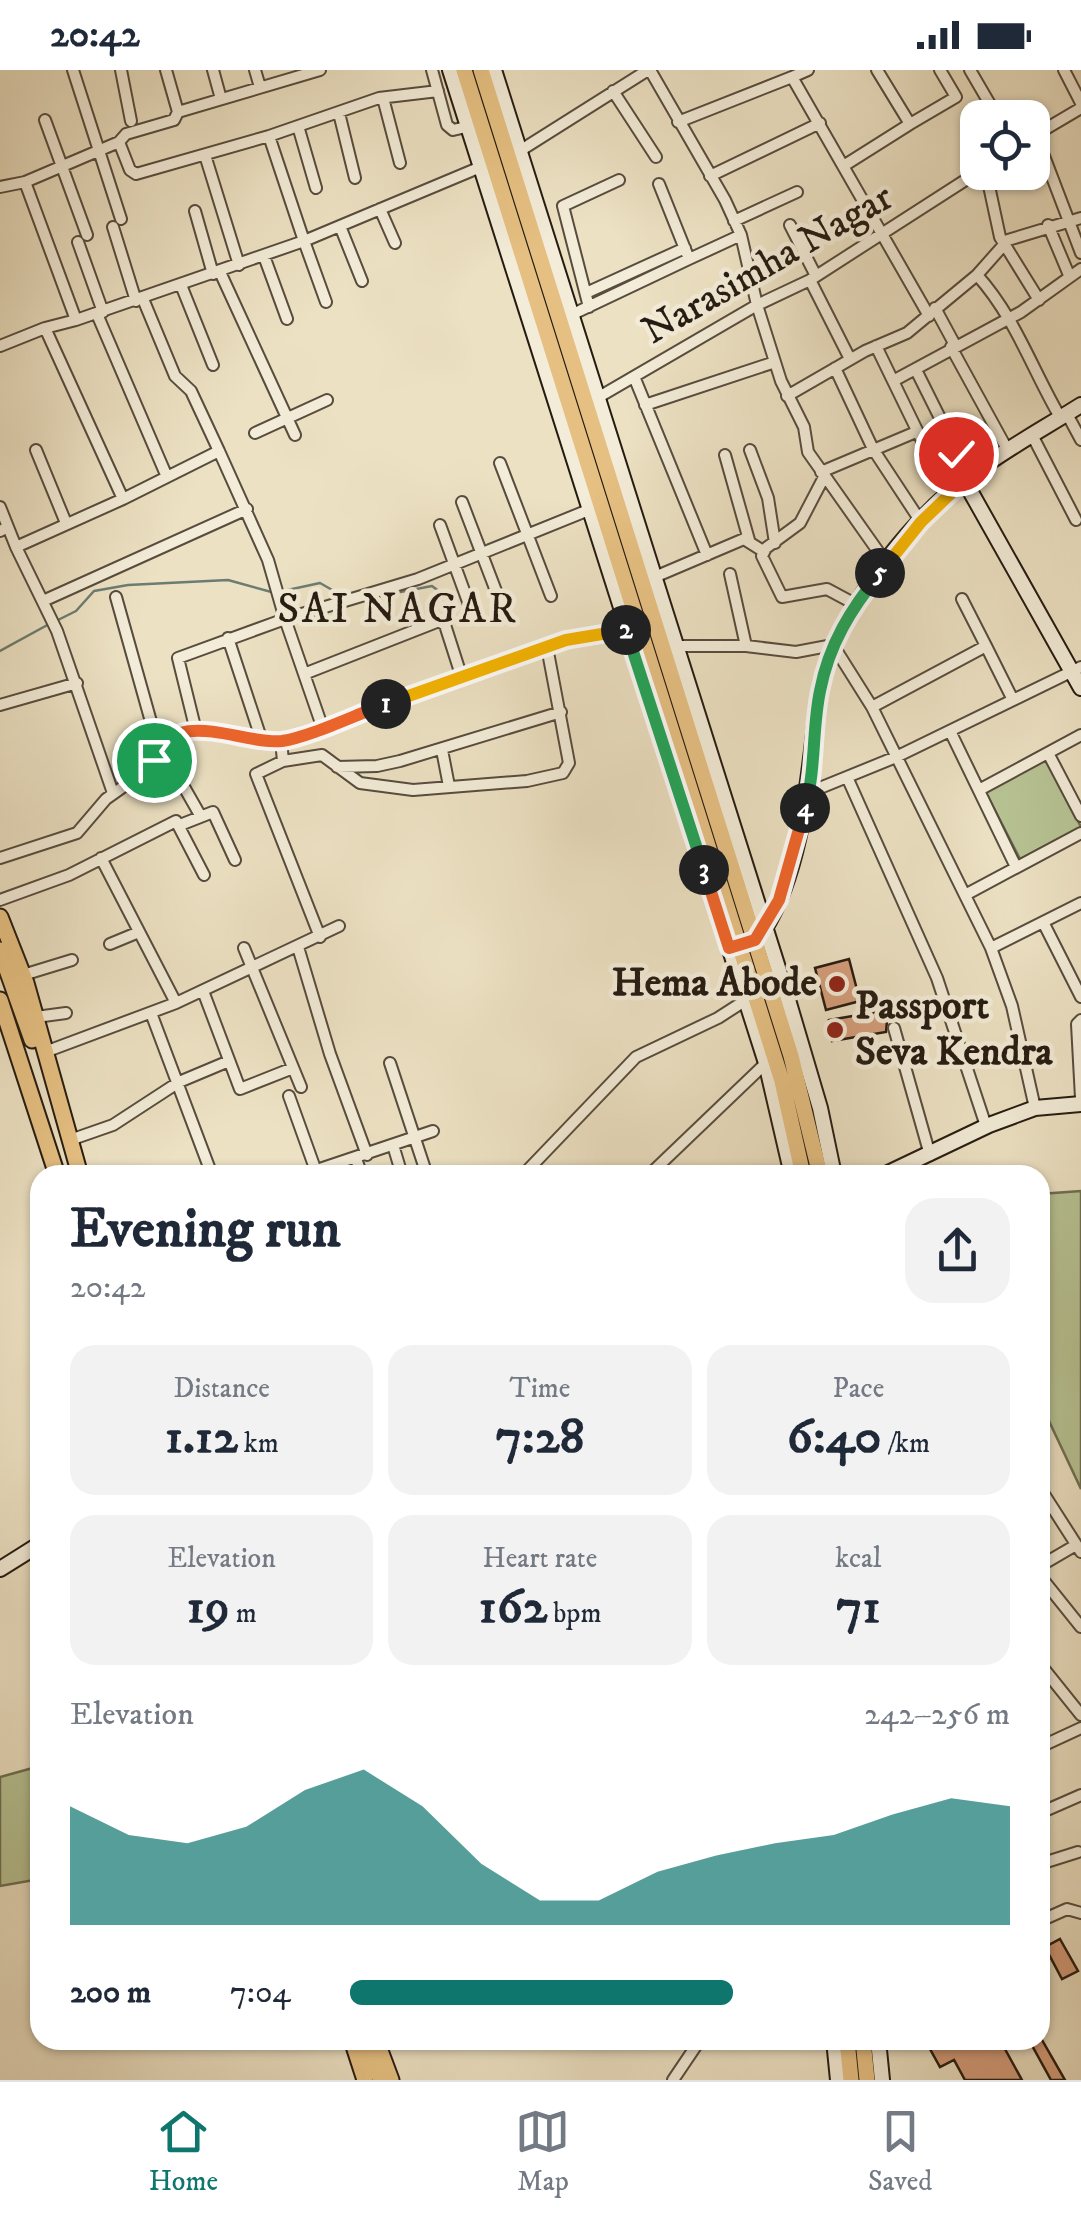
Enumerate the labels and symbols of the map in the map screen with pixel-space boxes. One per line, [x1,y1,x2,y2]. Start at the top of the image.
street label: Narasimha Nagar [634,173,902,357]
pin [914,412,999,497]
pin: 5 [855,548,905,598]
district label: SAI NAGAR [277,584,519,636]
pin: 2 [601,605,651,655]
pin: 1 [361,679,411,729]
pin [112,718,197,803]
pin: 4 [780,783,830,833]
pin: 3 [679,845,729,895]
place label: Hema Abode [612,959,817,1009]
marker: Hema Abode [826,973,848,995]
place label: Passport Seva Kendra [855,982,1054,1078]
marker: Passport Seva Kendra [824,1019,846,1041]

